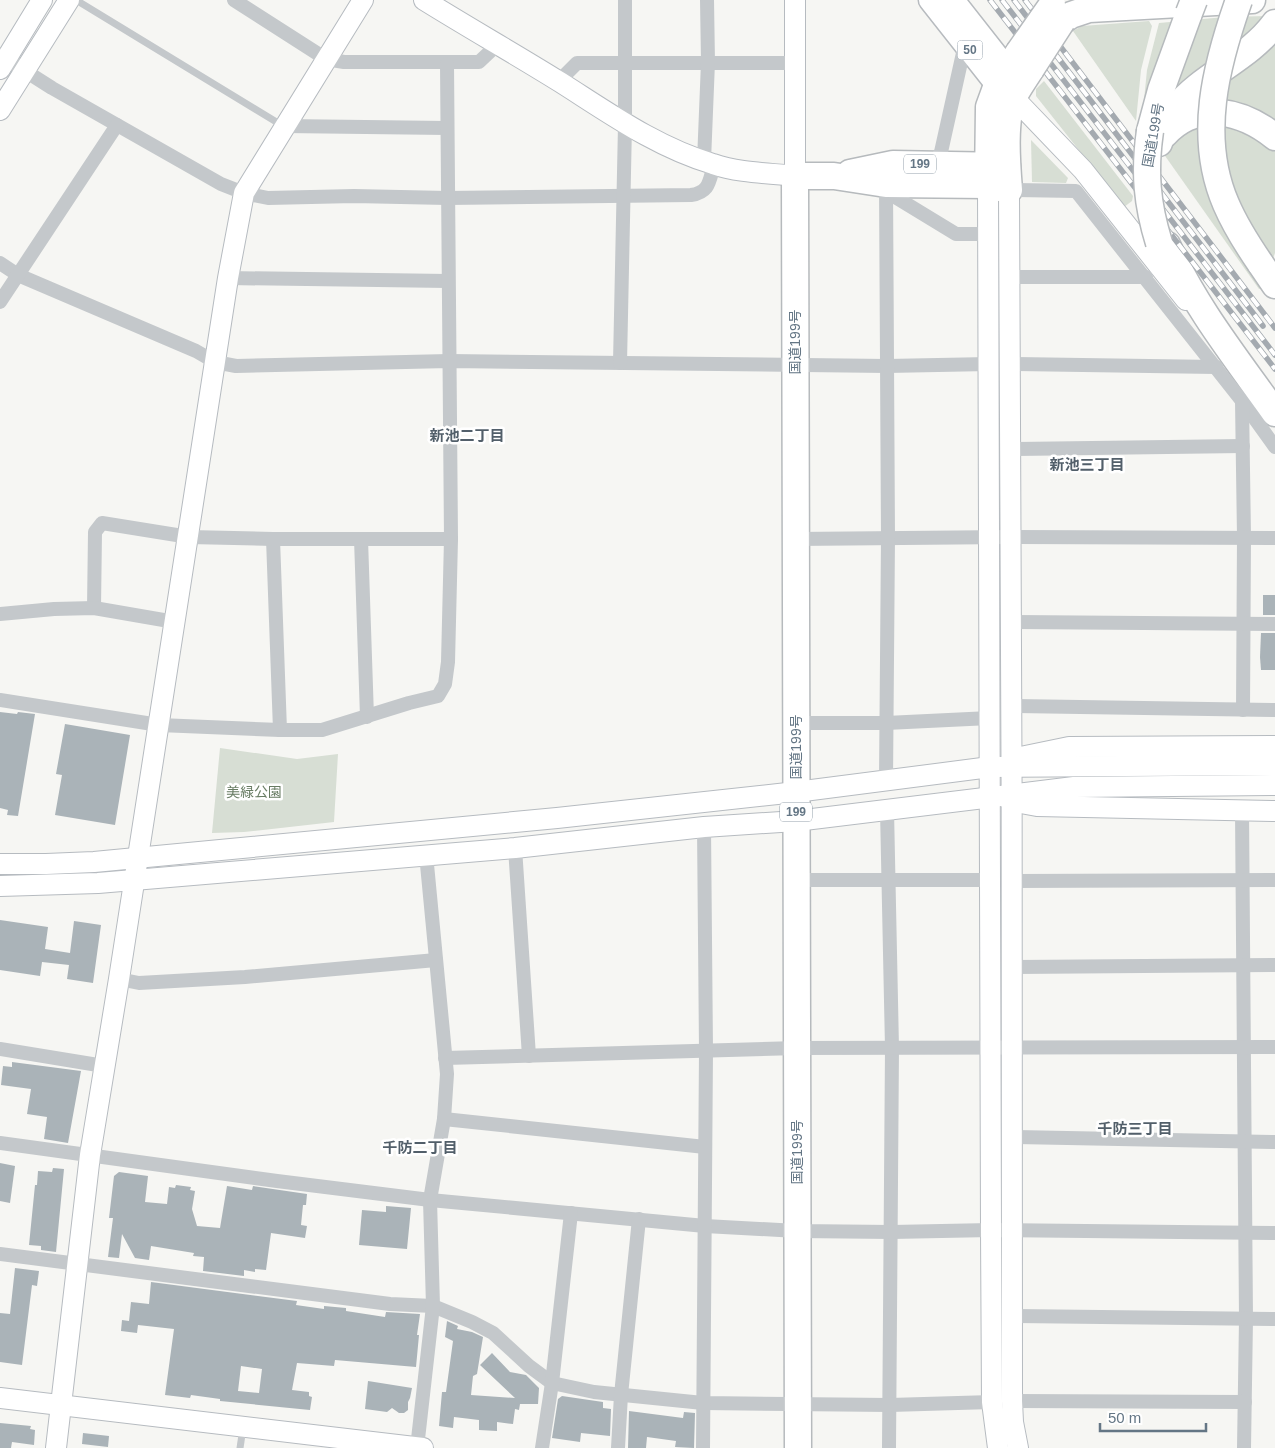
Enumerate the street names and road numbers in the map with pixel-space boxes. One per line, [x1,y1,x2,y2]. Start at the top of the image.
road number: 50 [958,40,982,60]
street label: 国道199号 [1139,101,1167,169]
road number: 199 [904,154,936,173]
street label: 国道199号 [787,309,803,375]
street label: 国道199号 [788,714,804,780]
road number: 199 [780,802,812,822]
street label: 国道199号 [789,1119,805,1185]

